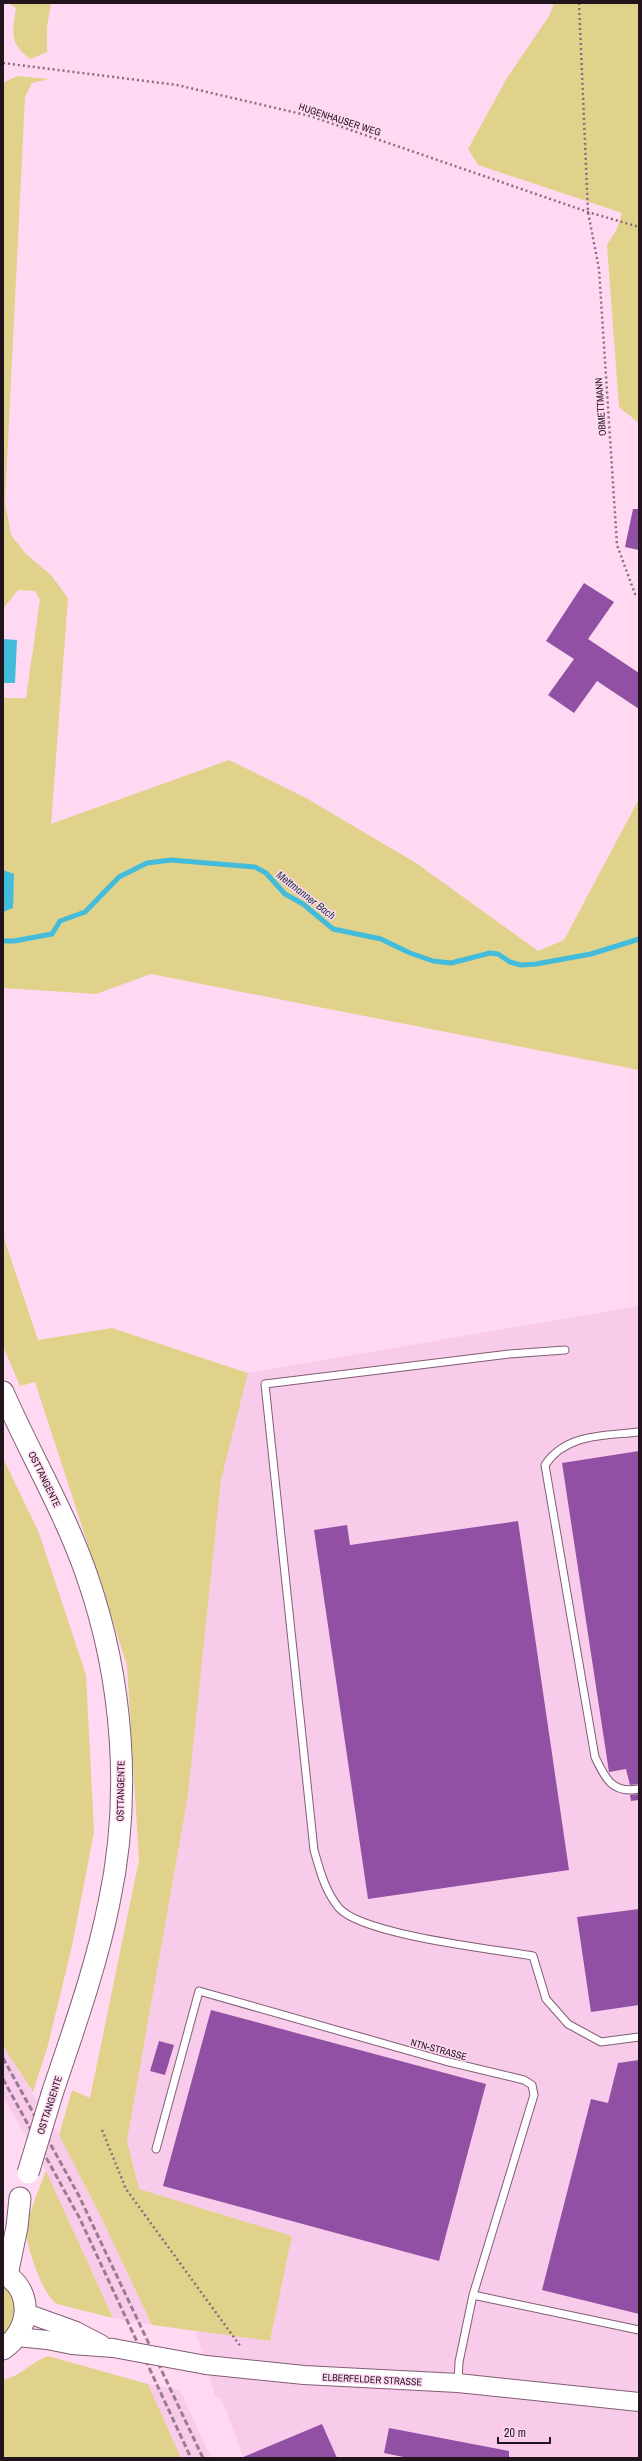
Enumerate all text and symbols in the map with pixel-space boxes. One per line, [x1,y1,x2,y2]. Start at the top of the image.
street label: HUGENHAUSER WEG [297,100,383,139]
street label: OBMETTMANN [592,377,609,437]
water label: Mettmanner Bach [274,868,338,922]
street label: OSTTANGENTE [25,1449,64,1509]
street label: OSTTANGENTE [113,1760,128,1822]
street label: NTN-STRASSE [409,2036,469,2063]
street label: OSTTANGENTE [34,2074,65,2136]
street label: ELBERFELDER STRASSE [322,2370,422,2389]
scale bar [498,2419,550,2445]
text: 20 m [504,2425,526,2441]

